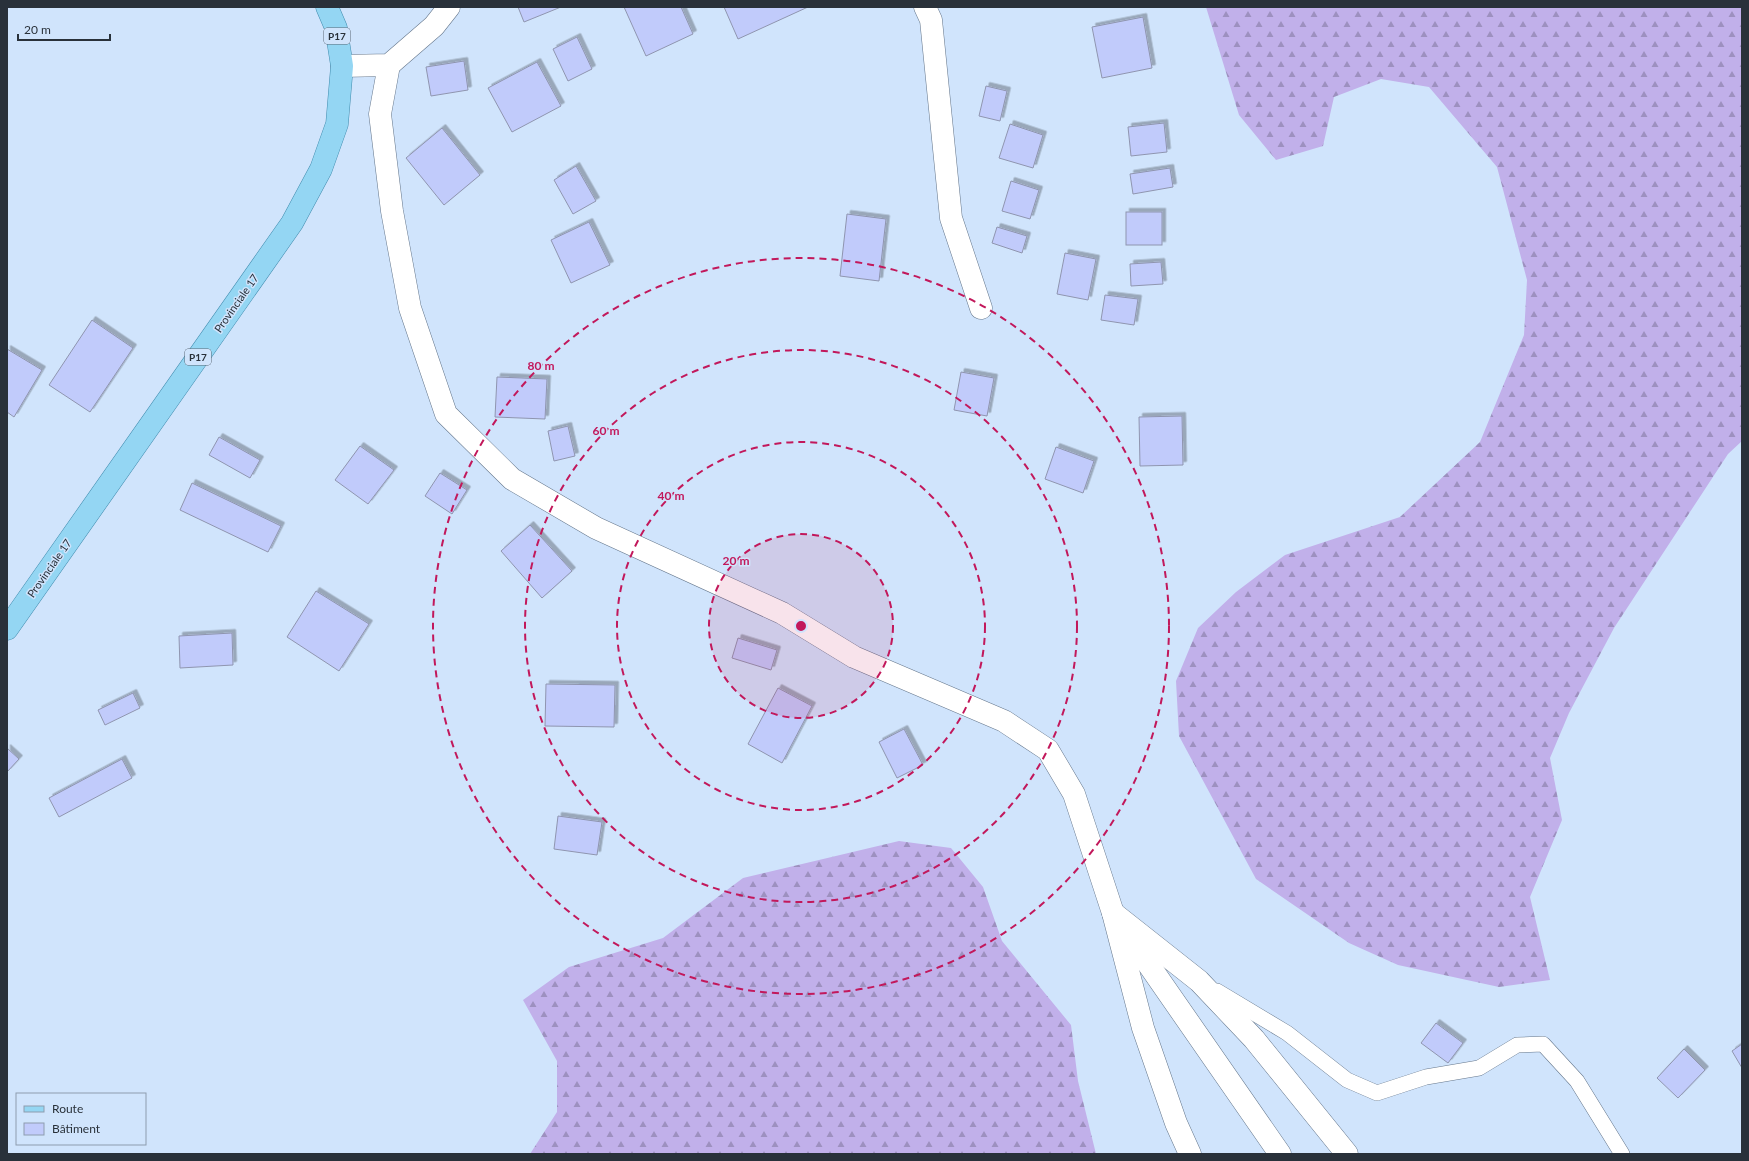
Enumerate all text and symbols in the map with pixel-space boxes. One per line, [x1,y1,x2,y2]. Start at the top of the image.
scale bar [18,16,110,42]
text: 20 m [24,22,51,37]
road number: P17 [324,28,350,44]
street label: Provinciale 17 [211,271,261,335]
road number: P17 [185,349,211,365]
text: 80 m [528,358,554,373]
text: 60 m [593,423,619,438]
text: 40 m [658,488,684,503]
street label: Provinciale 17 [24,536,74,600]
text: 20 m [723,553,749,568]
centre of rings [794,619,808,633]
legend [16,1093,146,1145]
text: Route [52,1101,83,1116]
text: Bâtiment [52,1121,101,1136]

